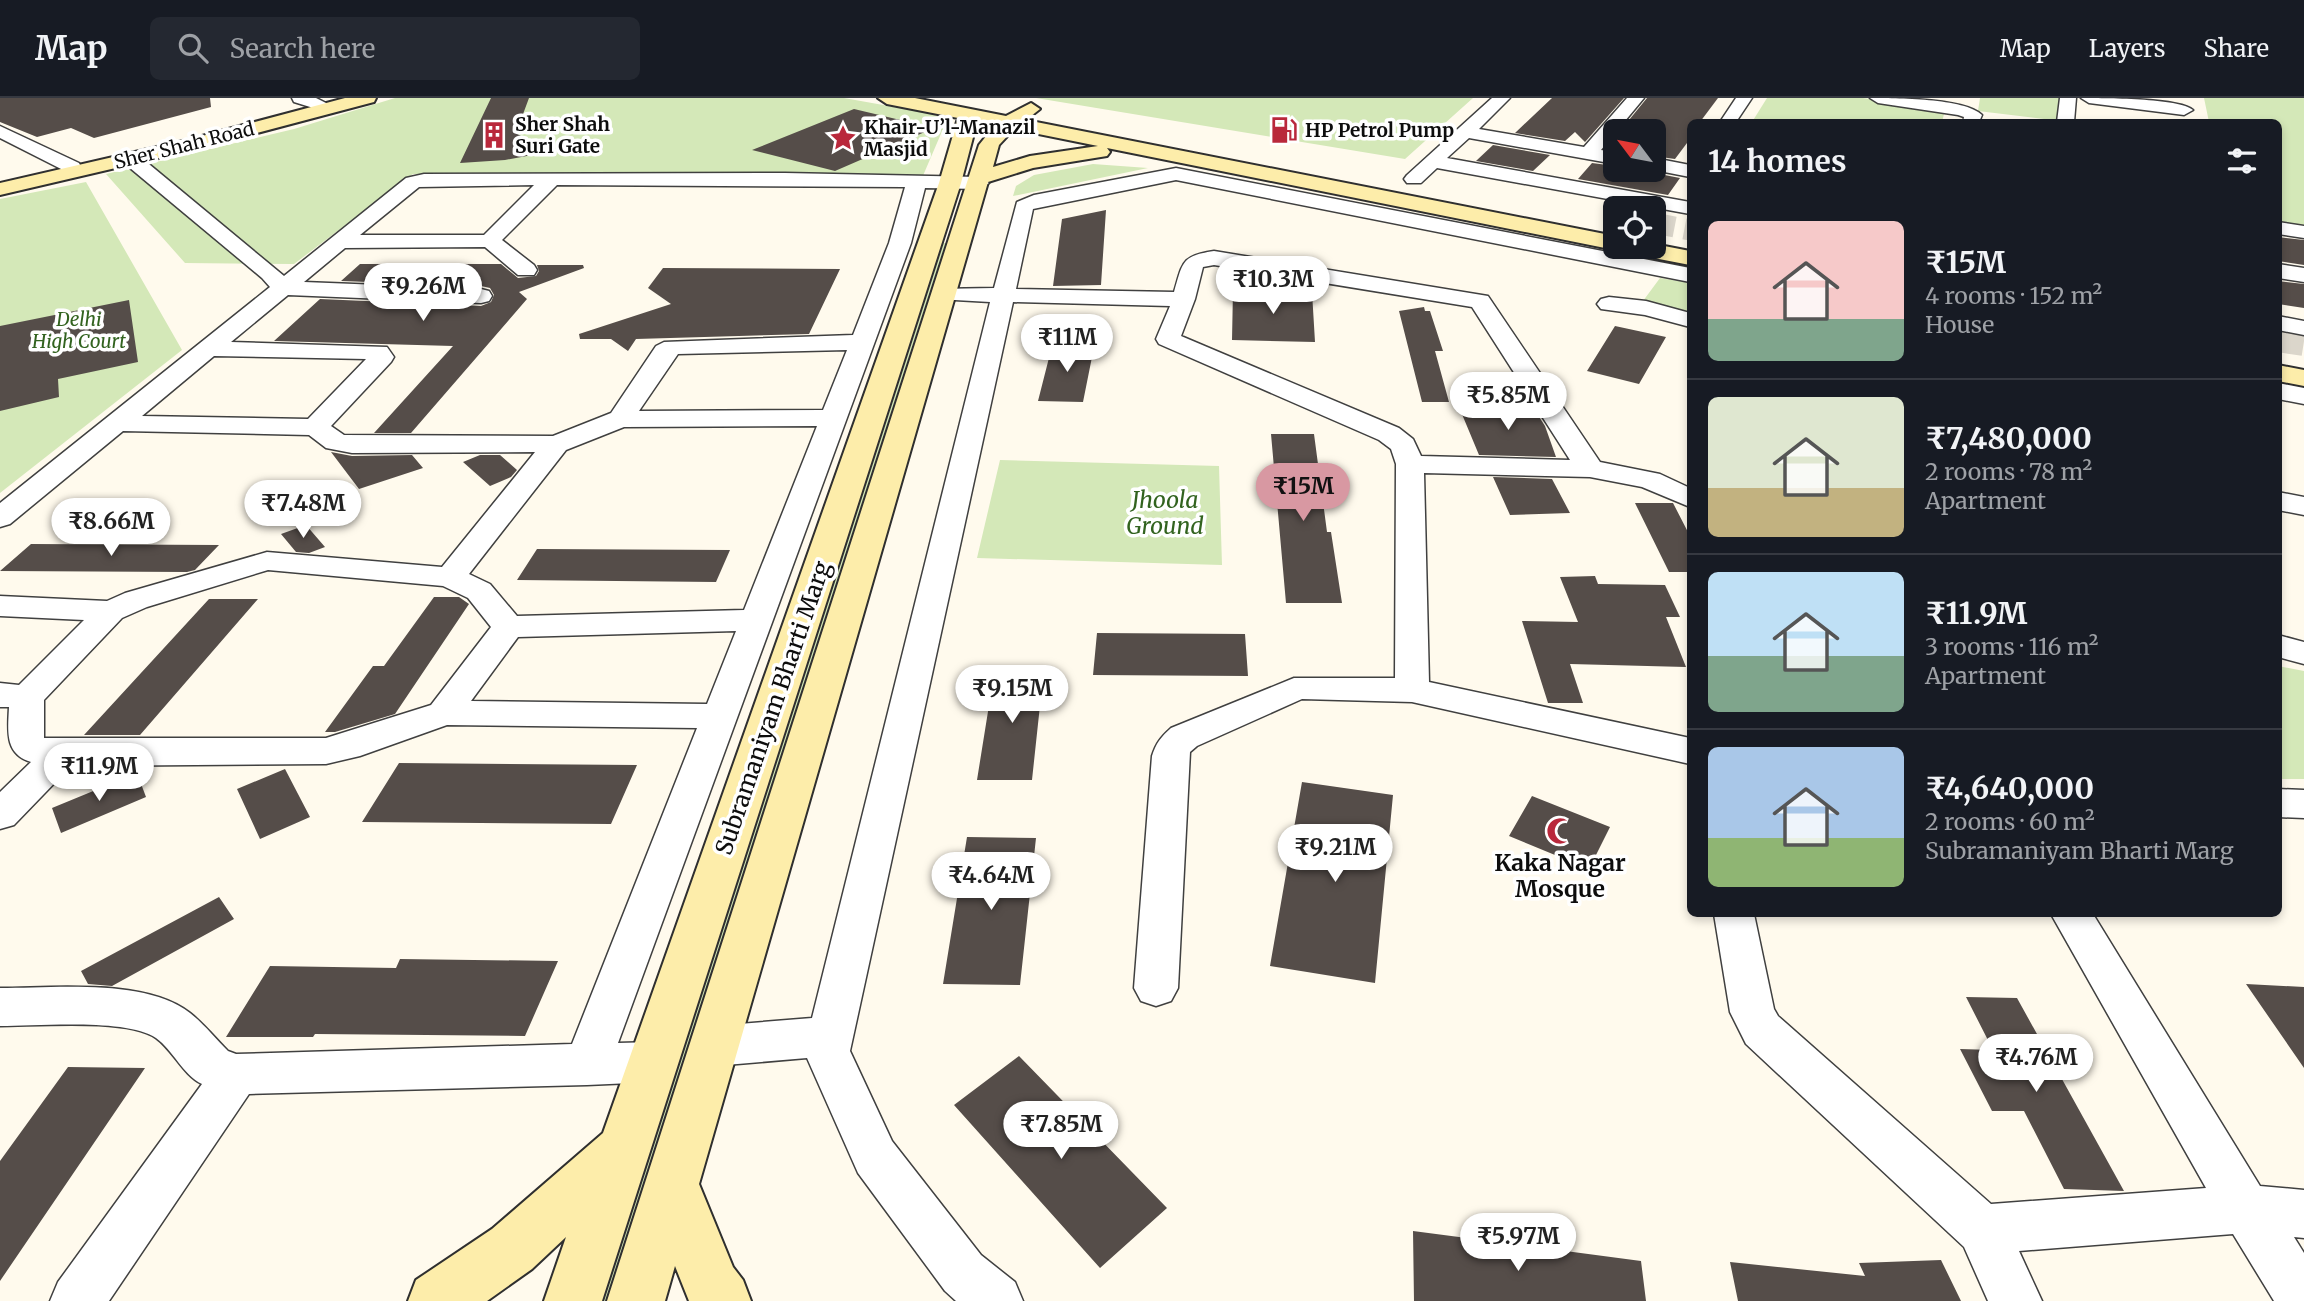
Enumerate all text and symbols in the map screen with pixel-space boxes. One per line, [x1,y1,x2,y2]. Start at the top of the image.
search box [150,17,640,80]
text: Map [35,28,108,69]
icon: search [174,29,212,67]
text: Search here [230,32,375,65]
text: Map [2000,33,2051,64]
text: Layers [2089,33,2165,64]
text: Share [2203,33,2269,64]
place label: Sher Shah Suri Gate [515,112,610,158]
place label: Khair-U’l-Manazil Masjid [864,115,1036,161]
fuel station icon: HP Petrol Pump [1269,115,1299,145]
street label: Sher Shah Road [111,116,257,174]
place label: HP Petrol Pump [1305,118,1454,142]
north arrow [1603,119,1666,182]
map controls [1603,119,1666,259]
building icon: Sher Shah Suri Gate [479,120,509,150]
place icon: Khair-U’l-Manazil Masjid [828,123,858,153]
text: 14 homes [1708,142,1846,180]
icon: filters [2223,142,2261,180]
button: locate [1603,196,1666,259]
text: ₹15M [1925,243,2006,281]
icon: home [1764,249,1848,333]
pin: ₹10.3M [1216,256,1330,316]
pin: ₹9.26M [366,264,480,323]
text: ₹10.3M [1232,264,1314,293]
text: ₹9.26M [380,271,466,300]
text: 4 rooms · 152 m² [1925,281,2102,310]
park label: Delhi High Court [31,307,126,353]
text: House [1925,310,1994,339]
pin: ₹11M [1026,314,1108,374]
text: ₹11M [1037,322,1097,351]
pin: ₹5.85M [1451,372,1565,432]
text: ₹5.85M [1466,380,1550,409]
text: ₹7,480,000 [1925,419,2092,457]
icon: home [1764,425,1848,509]
text: 2 rooms · 78 m² [1925,457,2092,486]
pin: ₹15M [1262,464,1344,523]
text: ₹15M [1272,471,1334,500]
pin: ₹7.48M [246,480,360,540]
park label: Jhoola Ground [1126,485,1204,540]
text: Apartment [1925,486,2046,515]
text: ₹7.48M [260,488,346,517]
pin: ₹8.66M [54,498,168,558]
text: ₹8.66M [67,506,155,535]
street label: Subramaniyam Bharti Marg [709,557,837,859]
text: ₹11.9M [1925,594,2027,632]
icon: home [1764,600,1848,684]
text: 3 rooms · 116 m² [1925,632,2099,661]
text: Apartment [1925,661,2046,690]
pin: ₹9.15M [955,666,1069,725]
text: ₹9.15M [971,673,1053,702]
pin: ₹11.9M [42,744,156,803]
text: ₹11.9M [60,751,138,780]
text: ₹4,640,000 [1925,769,2094,807]
icon: home [1764,775,1848,859]
text: 2 rooms · 60 m² [1925,807,2095,836]
mosque icon: Kaka Nagar Mosque [1545,816,1575,846]
pin: ₹9.21M [1278,824,1392,884]
text: ₹9.21M [1294,832,1376,861]
text: Subramaniyam Bharti Marg [1925,836,2234,865]
place label: Kaka Nagar Mosque [1494,848,1626,903]
pin: ₹4.64M [934,852,1048,912]
text: ₹4.64M [948,860,1034,889]
pin: ₹4.76M [1979,1034,2093,1094]
text: ₹4.76M [1994,1042,2078,1071]
pin: ₹7.85M [1004,1102,1118,1161]
text: ₹7.85M [1019,1109,1103,1138]
pin: ₹5.97M [1461,1214,1575,1273]
text: ₹5.97M [1476,1221,1560,1250]

